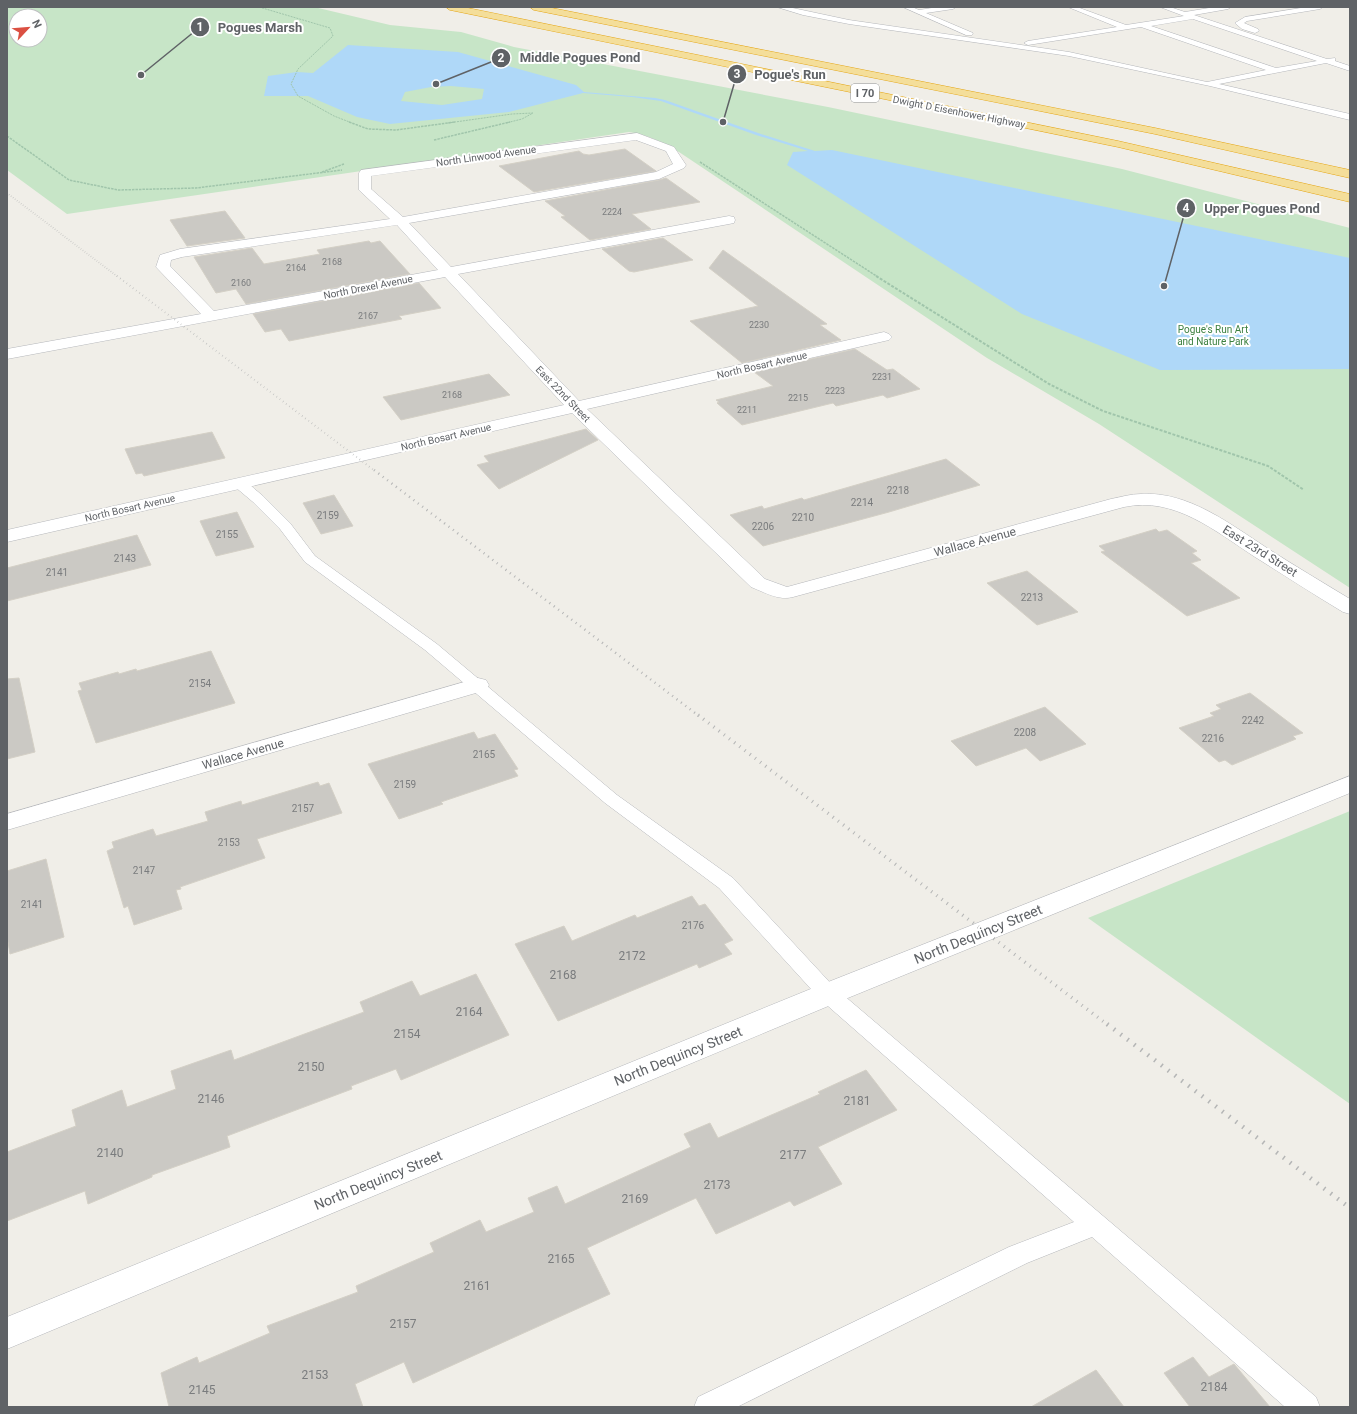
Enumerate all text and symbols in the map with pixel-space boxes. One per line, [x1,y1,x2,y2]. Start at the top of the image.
north arrow [8,8,48,48]
callout: Pogues Marsh [190,15,310,40]
text: N [29,17,44,30]
text: 1 [197,20,203,34]
text: Pogues Marsh [218,20,302,35]
callout: Middle Pogues Pond [491,45,648,70]
text: Middle Pogues Pond [520,50,640,65]
text: 2 [498,51,505,65]
callout: Pogue's Run [727,62,834,87]
text: 3 [734,67,741,81]
text: Pogue's Run [754,67,826,82]
road number: I 70 [851,84,879,102]
street label: Dwight D Eisenhower Highway [892,94,1026,130]
street label: North Linwood Avenue [435,144,537,168]
callout: Upper Pogues Pond [1176,196,1328,221]
text: 4 [1183,201,1190,215]
text: Upper Pogues Pond [1204,201,1320,216]
house number: 2224 [602,207,622,217]
house number: 2168 [322,257,342,267]
house number: 2164 [286,263,306,273]
street label: North Drexel Avenue [322,273,414,301]
house number: 2160 [231,278,251,288]
house number: 2167 [358,311,378,321]
house number: 2230 [749,320,769,330]
park label: Pogue's Run Art and Nature Park [1177,324,1250,347]
street label: North Bosart Avenue [716,349,808,381]
street label: East 22nd Street [534,364,592,424]
house number: 2231 [872,372,892,382]
house number: 2223 [825,386,845,396]
house number: 2168 [442,390,462,400]
house number: 2215 [788,393,808,403]
house number: 2211 [737,405,757,415]
street label: North Bosart Avenue [400,421,492,453]
house number: 2218 [887,485,910,496]
street label: North Bosart Avenue [84,492,176,524]
house number: 2214 [851,497,874,508]
house number: 2159 [317,510,339,521]
house number: 2210 [792,512,815,523]
house number: 2206 [752,521,775,532]
street label: East 23rd Street [1220,522,1300,580]
street label: Wallace Avenue [933,524,1017,560]
house number: 2155 [216,529,239,540]
house number: 2143 [114,553,136,564]
house number: 2141 [46,567,68,578]
house number: 2213 [1021,592,1043,603]
house number: 2154 [189,678,212,689]
house number: 2242 [1242,715,1265,726]
house number: 2208 [1014,727,1037,738]
house number: 2216 [1202,733,1225,744]
street label: Wallace Avenue [201,736,285,772]
house number: 2165 [473,749,496,760]
house number: 2159 [394,779,416,790]
house number: 2157 [292,803,315,814]
house number: 2153 [218,837,240,848]
house number: 2147 [133,865,156,876]
house number: 2141 [21,899,43,910]
street label: North Dequincy Street [912,901,1045,967]
house number: 2176 [682,920,705,931]
house number: 2172 [619,949,646,963]
house number: 2168 [550,968,577,982]
house number: 2164 [456,1005,483,1019]
street label: North Dequincy Street [612,1023,745,1089]
house number: 2154 [394,1027,421,1041]
house number: 2150 [298,1060,325,1074]
house number: 2146 [198,1092,225,1106]
house number: 2181 [844,1094,870,1108]
house number: 2140 [97,1146,124,1160]
street label: North Dequincy Street [312,1147,445,1213]
house number: 2177 [780,1148,807,1162]
house number: 2173 [704,1178,730,1192]
house number: 2169 [622,1192,648,1206]
house number: 2165 [548,1252,575,1266]
house number: 2161 [464,1279,490,1293]
house number: 2157 [390,1317,417,1331]
house number: 2153 [302,1368,328,1382]
house number: 2184 [1201,1380,1228,1394]
house number: 2145 [189,1383,216,1397]

